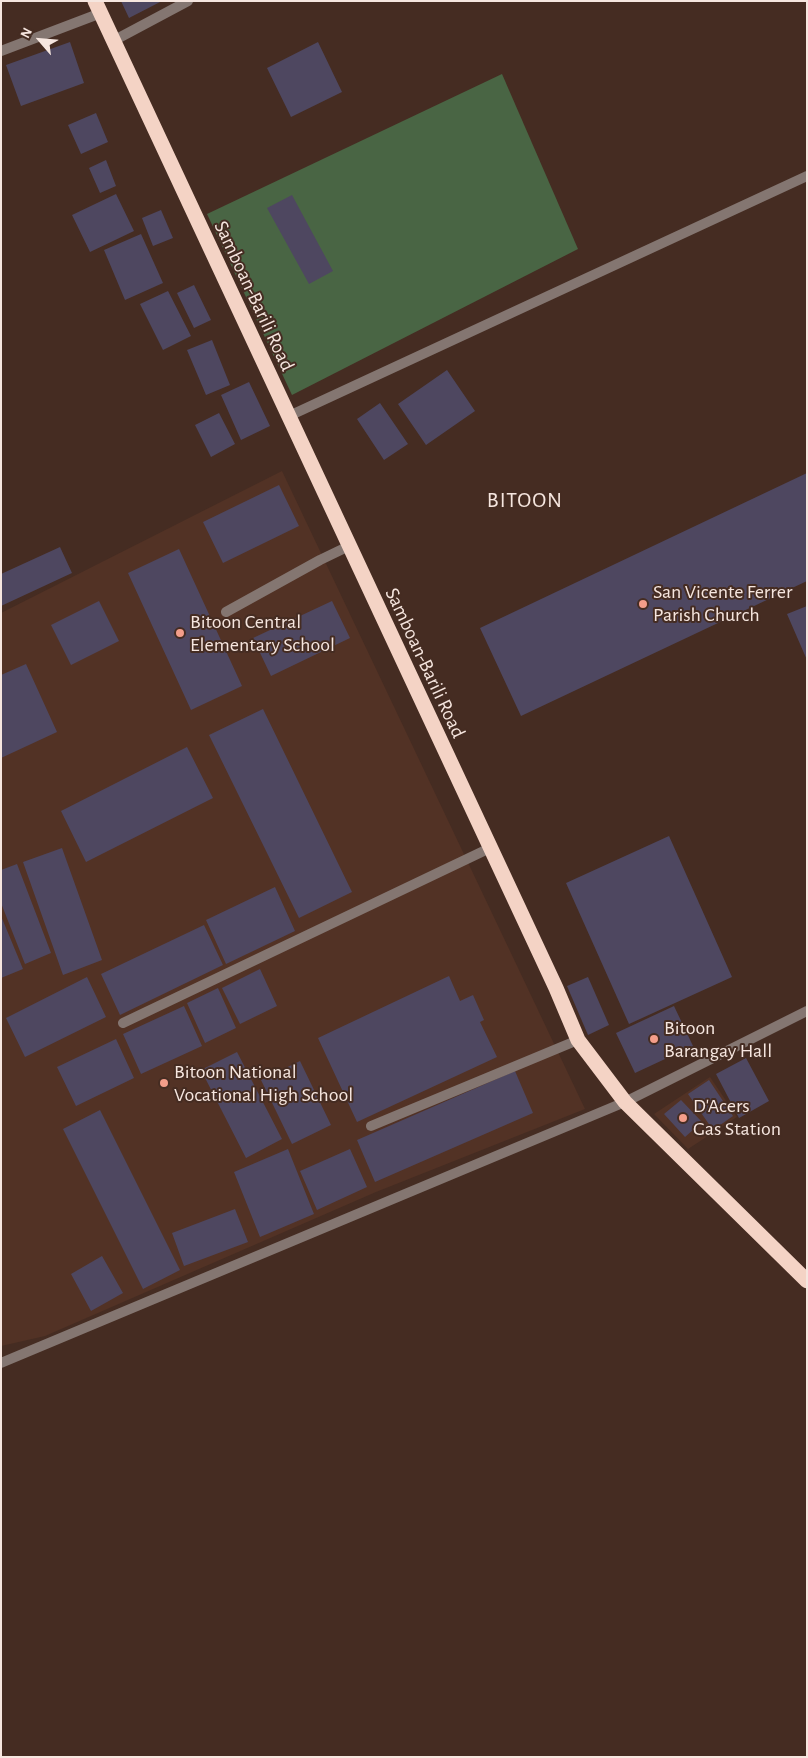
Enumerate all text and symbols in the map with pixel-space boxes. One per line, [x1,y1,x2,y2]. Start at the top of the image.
north arrow [15,15,65,65]
text: N [18,26,35,41]
street label: Samboan-Barili Road [209,217,299,375]
district label: BITOON [486,487,564,513]
place label: San Vicente Ferrer Parish Church [653,580,792,627]
street label: Samboan-Barili Road [380,584,470,742]
marker: San Vicente Ferrer Parish Church [637,598,649,610]
place label: Bitoon Central Elementary School [190,610,335,657]
marker: Bitoon Central Elementary School [174,627,186,639]
place label: Bitoon Barangay Hall [664,1016,772,1063]
marker: Bitoon Barangay Hall [648,1033,660,1045]
place label: Bitoon National Vocational High School [174,1060,353,1107]
marker: Bitoon National Vocational High School [158,1077,170,1089]
place label: D'Acers Gas Station [693,1094,781,1141]
marker: D'Acers Gas Station [677,1112,689,1124]

